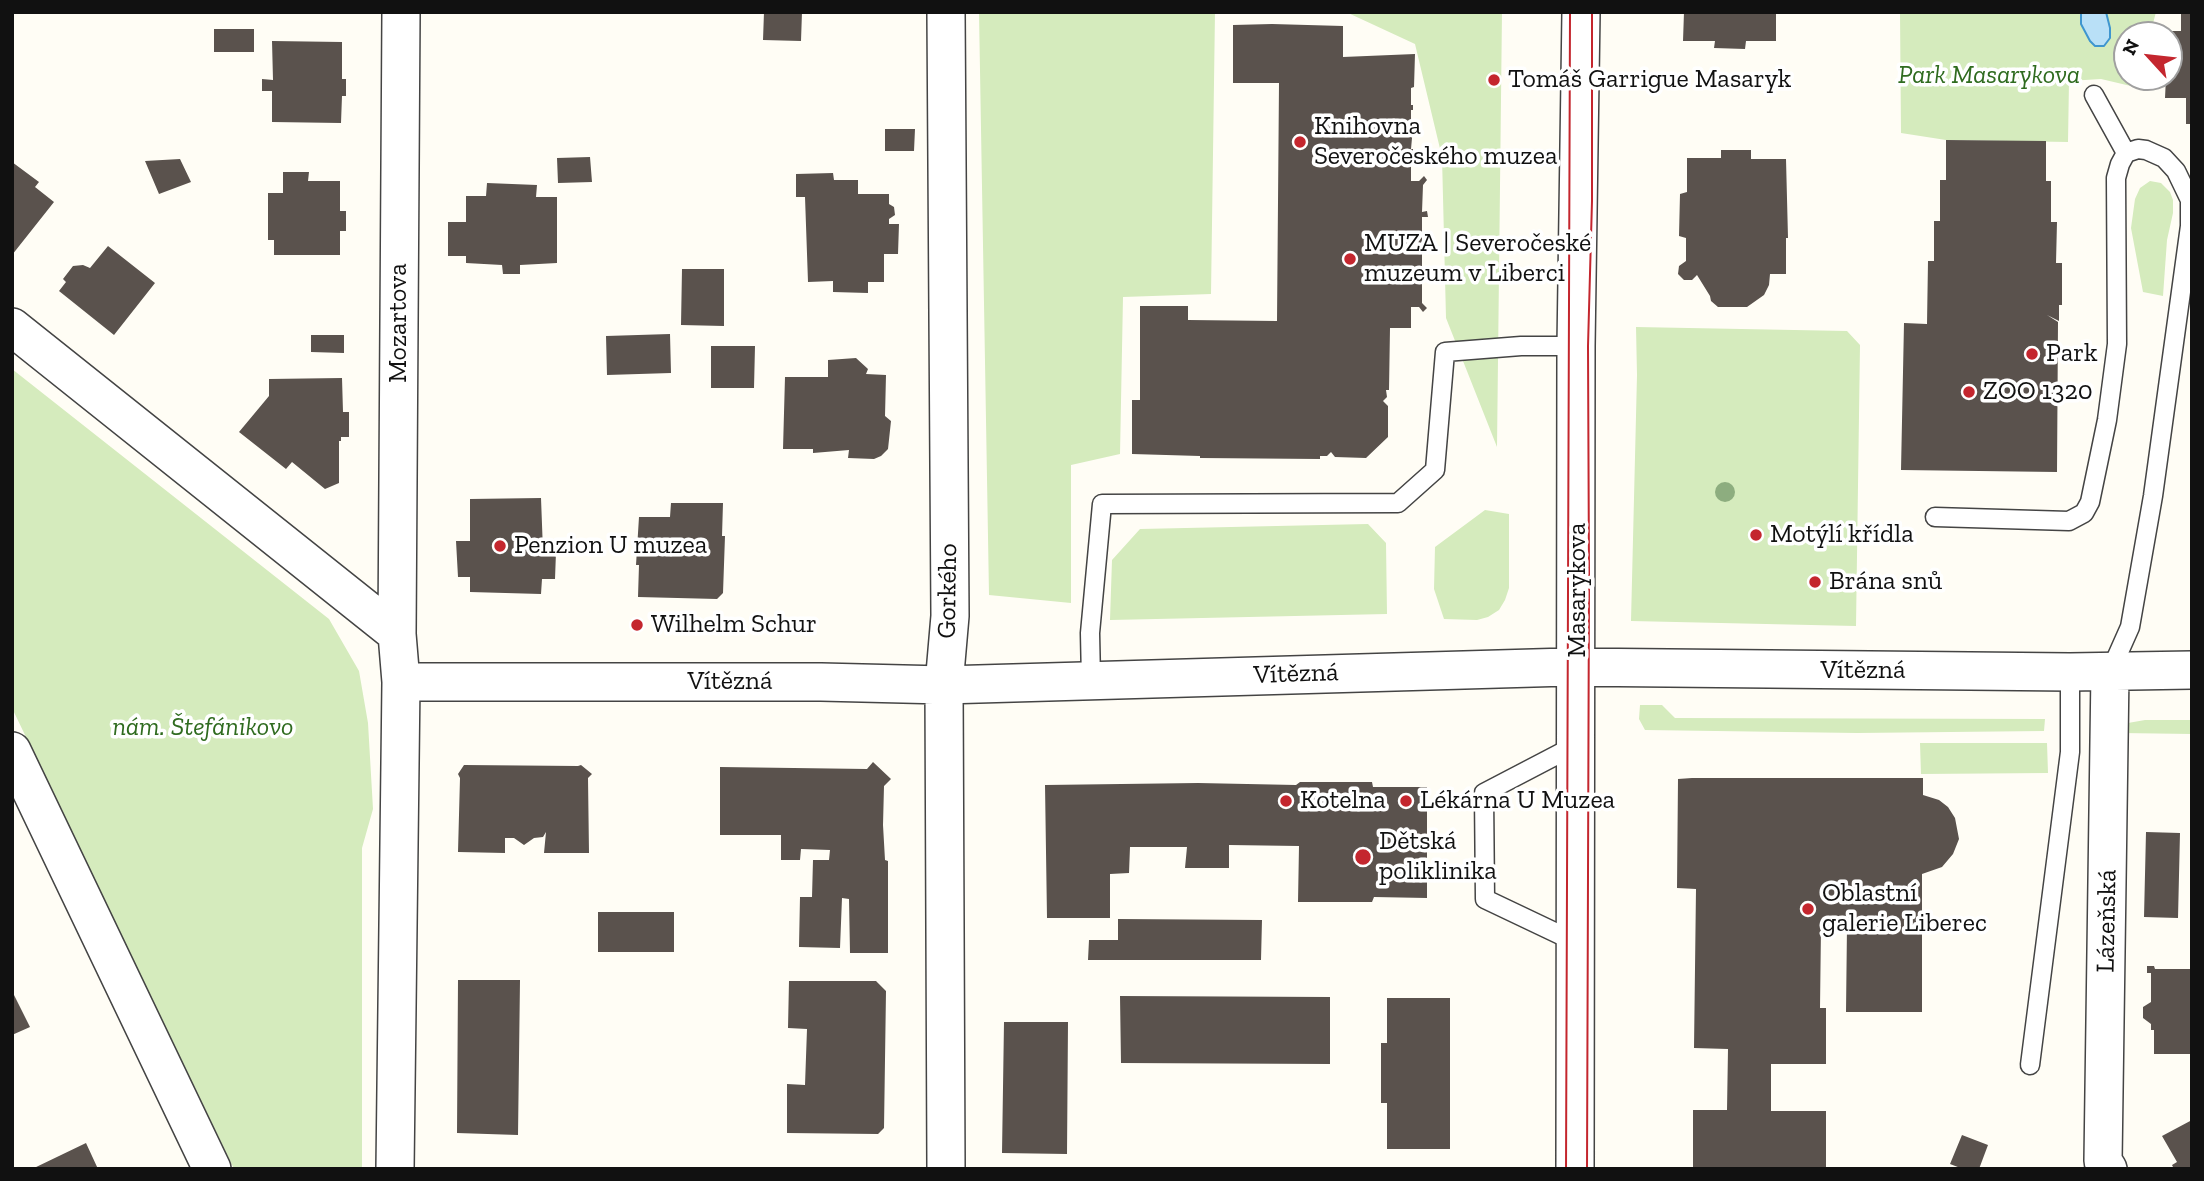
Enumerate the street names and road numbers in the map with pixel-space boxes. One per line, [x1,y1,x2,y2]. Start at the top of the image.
street label: Mozartova [383,263,415,383]
street label: Masarykova [1562,523,1594,657]
street label: Gorkého [932,543,964,639]
street label: Vítězná [1821,655,1905,687]
street label: Vítězná [1253,657,1339,691]
street label: Vítězná [688,666,772,698]
street label: Lázeňská [2091,869,2123,973]

